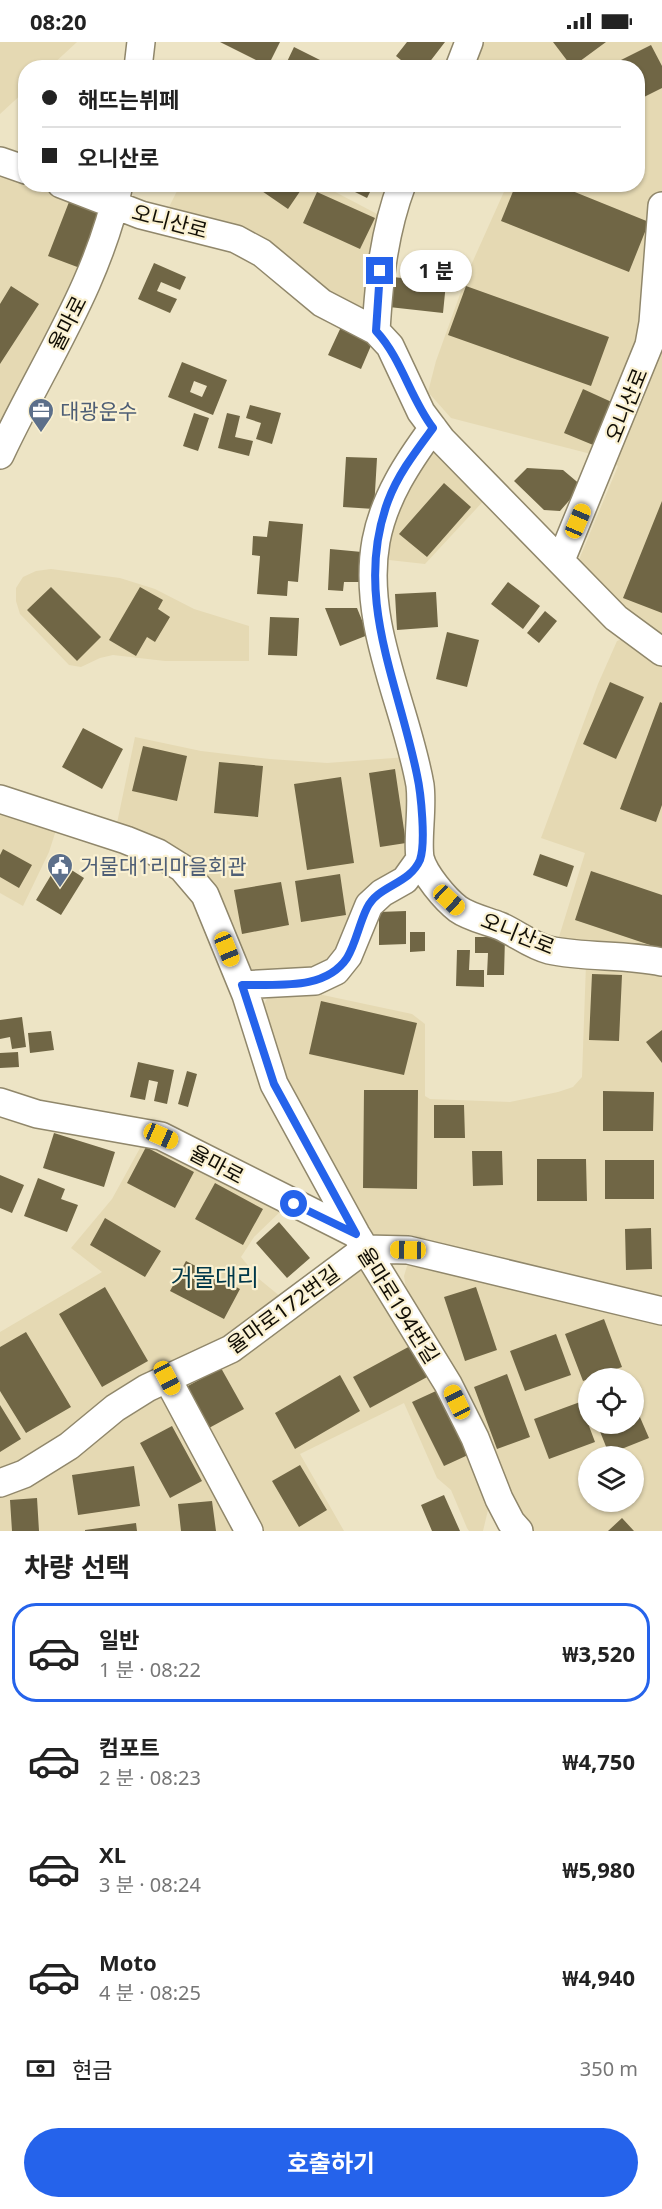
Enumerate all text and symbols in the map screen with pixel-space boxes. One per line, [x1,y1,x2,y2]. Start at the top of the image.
text: 08:20 [30,6,87,36]
text: 해뜨는뷔페 [78,84,179,114]
text: 오니산로 [78,142,159,172]
street label: 오니산로 [129,197,211,245]
callout: 1 분 [401,250,473,292]
route end [366,257,393,284]
text: 1 분 [418,257,454,284]
street label: 율마로 [41,291,93,355]
street label: 오니산로 [599,364,653,446]
office icon: 대광운수 [26,396,56,434]
place label: 대광운수 [60,397,137,425]
car [563,501,593,541]
public building icon: 거물대1리마을회관 [45,851,75,889]
place label: 거물대1리마을회관 [80,852,247,880]
car [430,881,468,919]
street label: 오니산로 [477,906,559,960]
car [212,929,242,969]
car [141,1120,181,1152]
street label: 율마로 [185,1138,249,1190]
route start [280,1190,307,1217]
street label: 율마로194번길 [352,1241,446,1369]
car [390,1241,426,1259]
street label: 율마로172번길 [221,1259,345,1359]
district label: 거물대리 [171,1260,259,1293]
car [151,1358,183,1398]
map controls [578,1368,644,1512]
button: locate [578,1368,644,1434]
car [441,1382,473,1422]
button: layers [578,1446,644,1512]
text: 차량 선택 [24,1548,130,1585]
text: 일반 [99,1624,139,1654]
icon: car [27,1626,81,1680]
text: ₩3,520 [562,1638,635,1668]
text: 1 분 · 08:22 [99,1656,201,1683]
text: 컴포트 [99,1732,160,1762]
icon: car [27,1734,81,1788]
text: ₩4,750 [562,1746,635,1776]
text: 2 분 · 08:23 [99,1764,201,1791]
text: XL [99,1839,126,1869]
icon: car [27,1842,81,1896]
text: ₩5,980 [562,1854,635,1884]
text: 3 분 · 08:24 [99,1871,201,1898]
text: Moto [99,1947,157,1977]
icon: car [27,1950,81,2004]
text: ₩4,940 [562,1962,635,1992]
text: 4 분 · 08:25 [99,1979,201,2006]
icon: cash [24,2052,57,2085]
text: 현금 [72,2054,112,2084]
text: 350 m [580,2055,638,2082]
button: 호출하기 [24,2128,638,2197]

